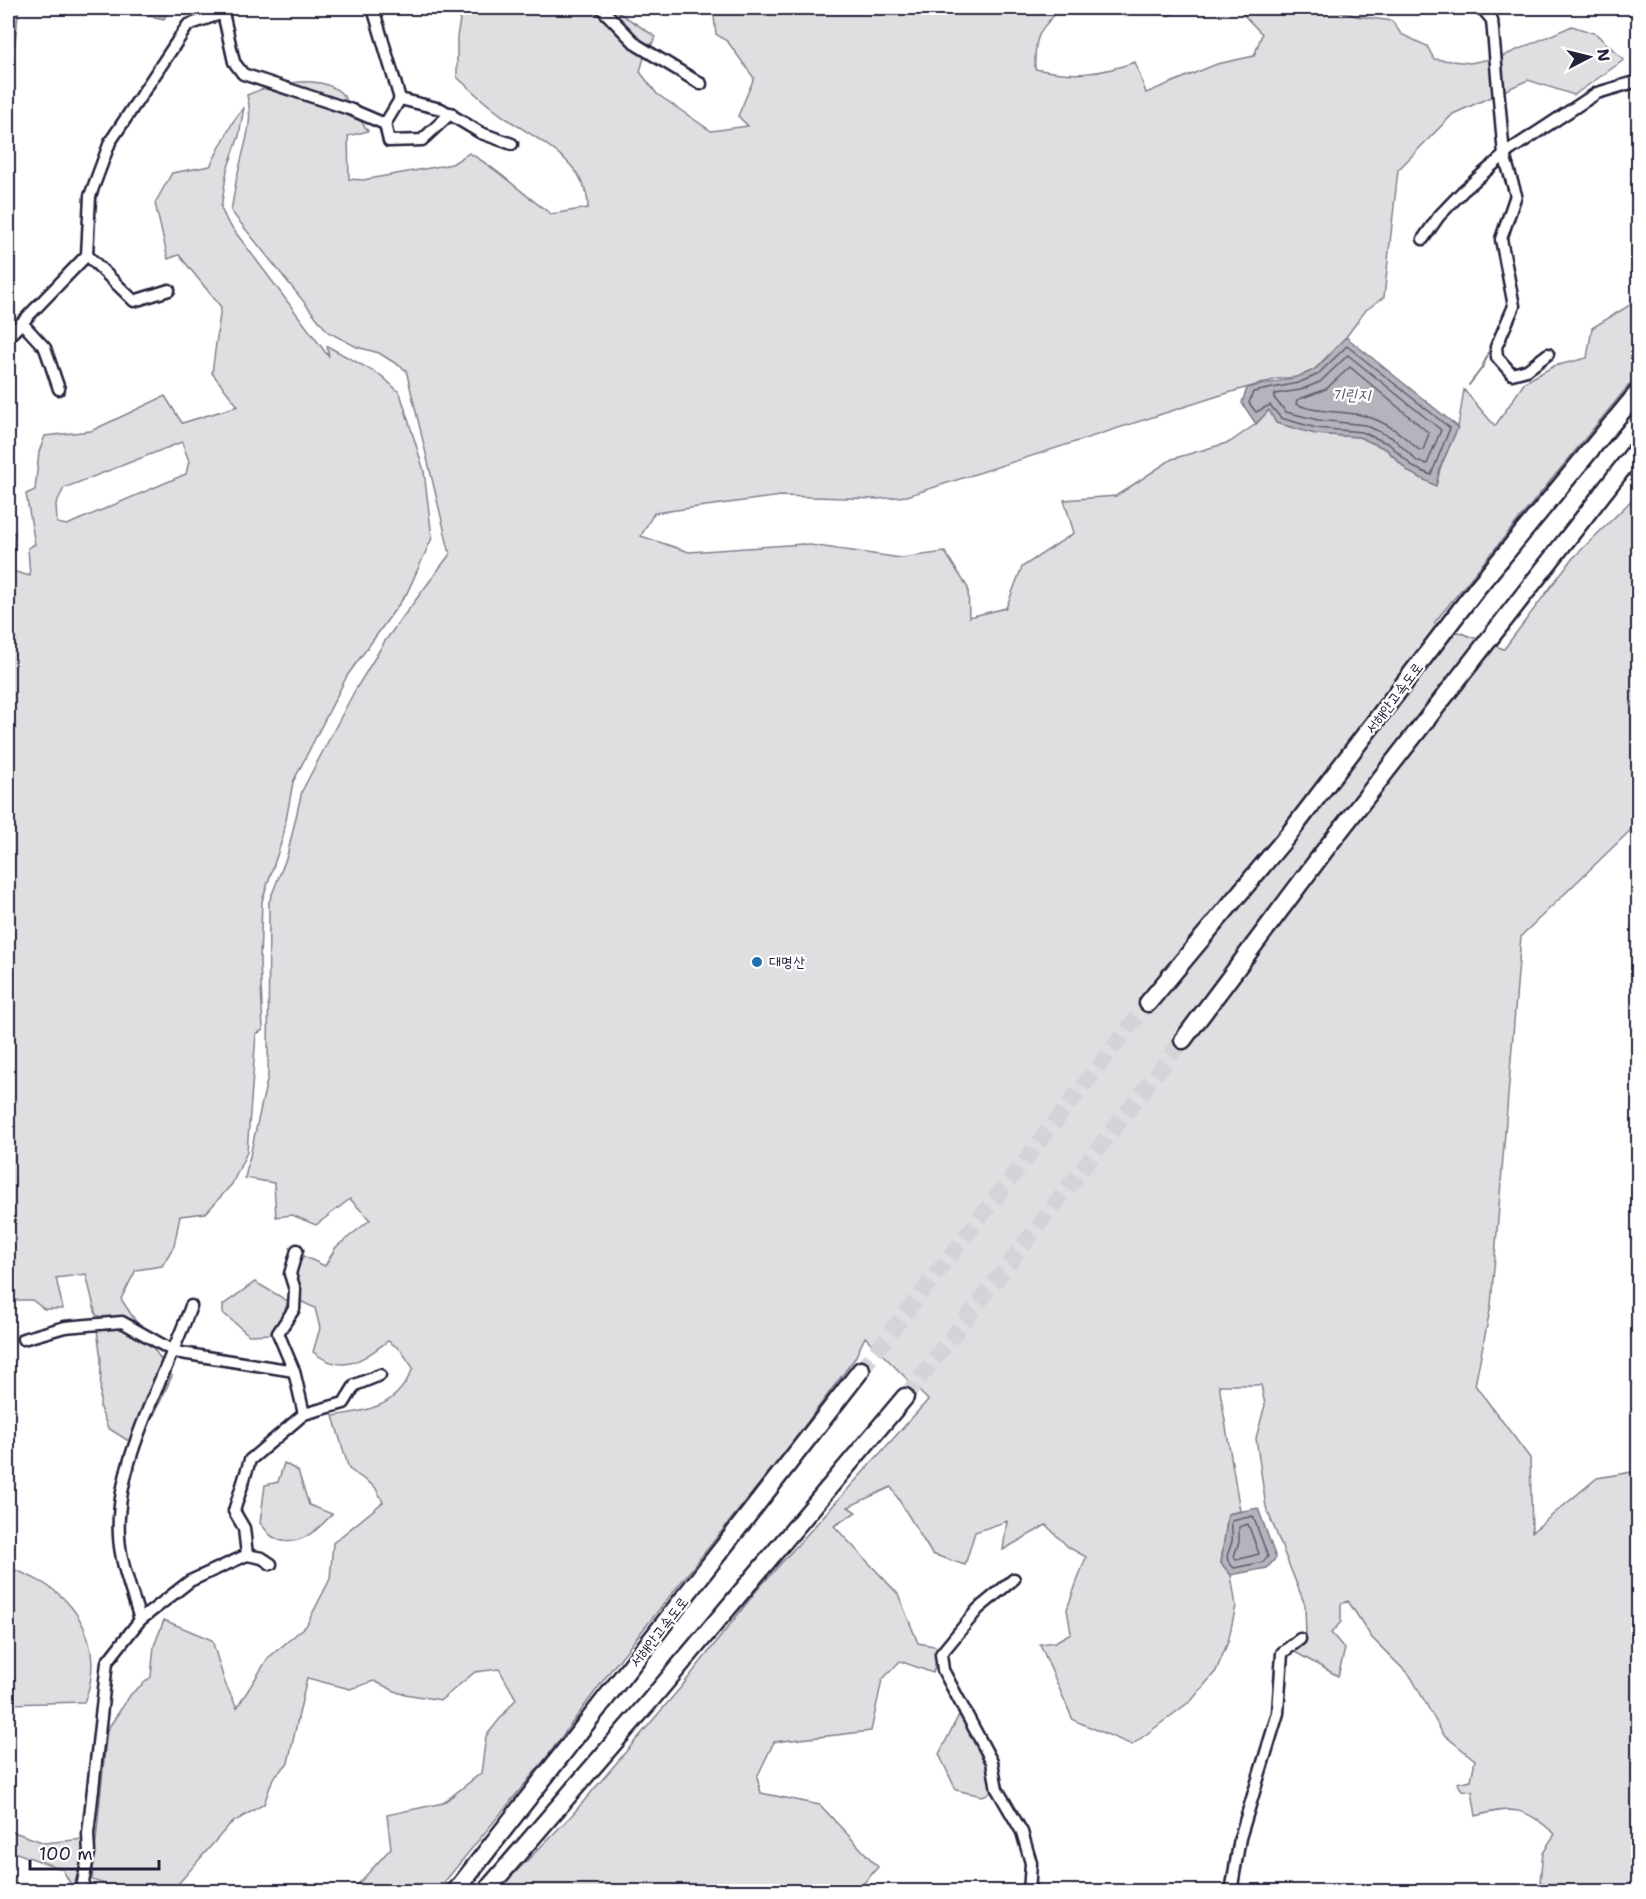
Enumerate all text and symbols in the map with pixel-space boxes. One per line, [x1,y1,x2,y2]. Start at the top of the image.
north arrow [1559,27,1619,87]
text: N [1592,48,1615,63]
water label: 기린지 [1332,384,1372,405]
street label: 서해안고속도로 [1361,658,1427,738]
place label: 대명산 [769,952,805,972]
marker: 대명산 [750,955,764,969]
street label: 서해안고속도로 [625,1593,693,1671]
scale bar [30,1833,159,1871]
text: 100 m [39,1842,93,1866]

